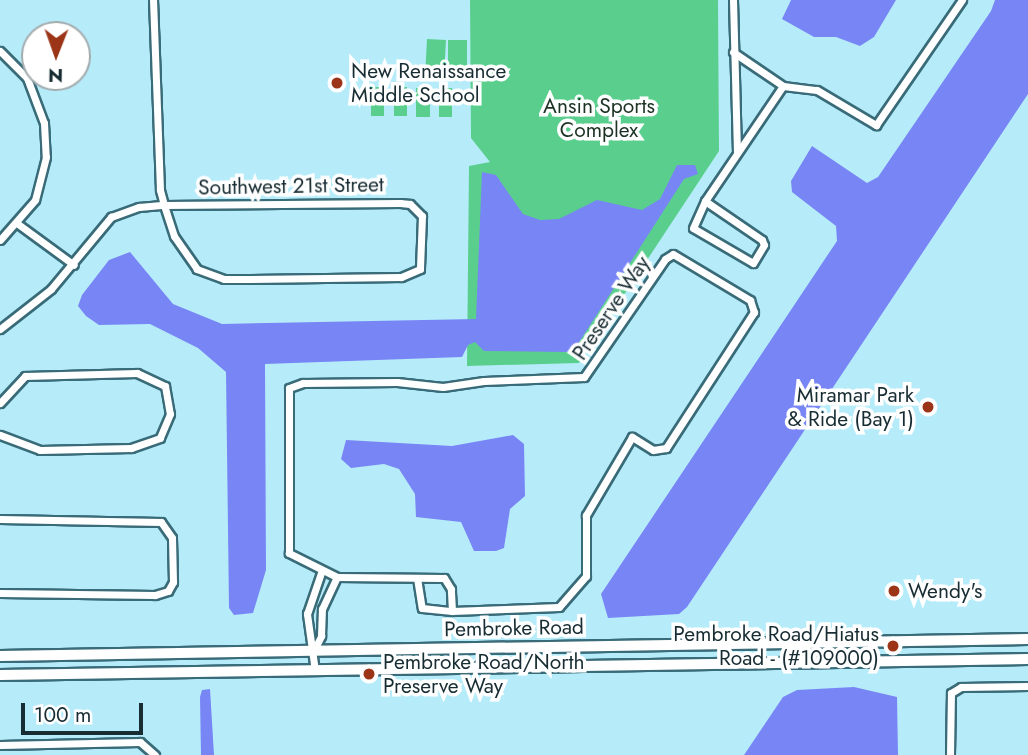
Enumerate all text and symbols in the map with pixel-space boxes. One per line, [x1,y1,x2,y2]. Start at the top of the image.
north arrow [21,21,91,91]
place label: New Renaissance Middle School [351,58,506,108]
text: N [48,62,63,89]
marker: New Renaissance Middle School [329,75,345,91]
park label: Ansin Sports Complex [543,93,655,143]
street label: Southwest 21st Street [198,172,384,200]
street label: Preserve Way [567,251,655,365]
place label: Miramar Park & Ride (Bay 1) [787,382,914,432]
marker: Miramar Park & Ride (Bay 1) [920,399,936,415]
place label: Wendy's [908,578,983,604]
marker: Wendy's [886,583,902,599]
street label: Pembroke Road [444,614,584,642]
place label: Pembroke Road/Hiatus Road - (#109000) [673,621,879,671]
marker: Pembroke Road/Hiatus Road - (#109000) [885,638,901,654]
place label: Pembroke Road/North Preserve Way [383,649,585,699]
marker: Pembroke Road/North Preserve Way [361,666,377,682]
scale bar [24,688,147,732]
text: 100 m [34,700,91,730]

